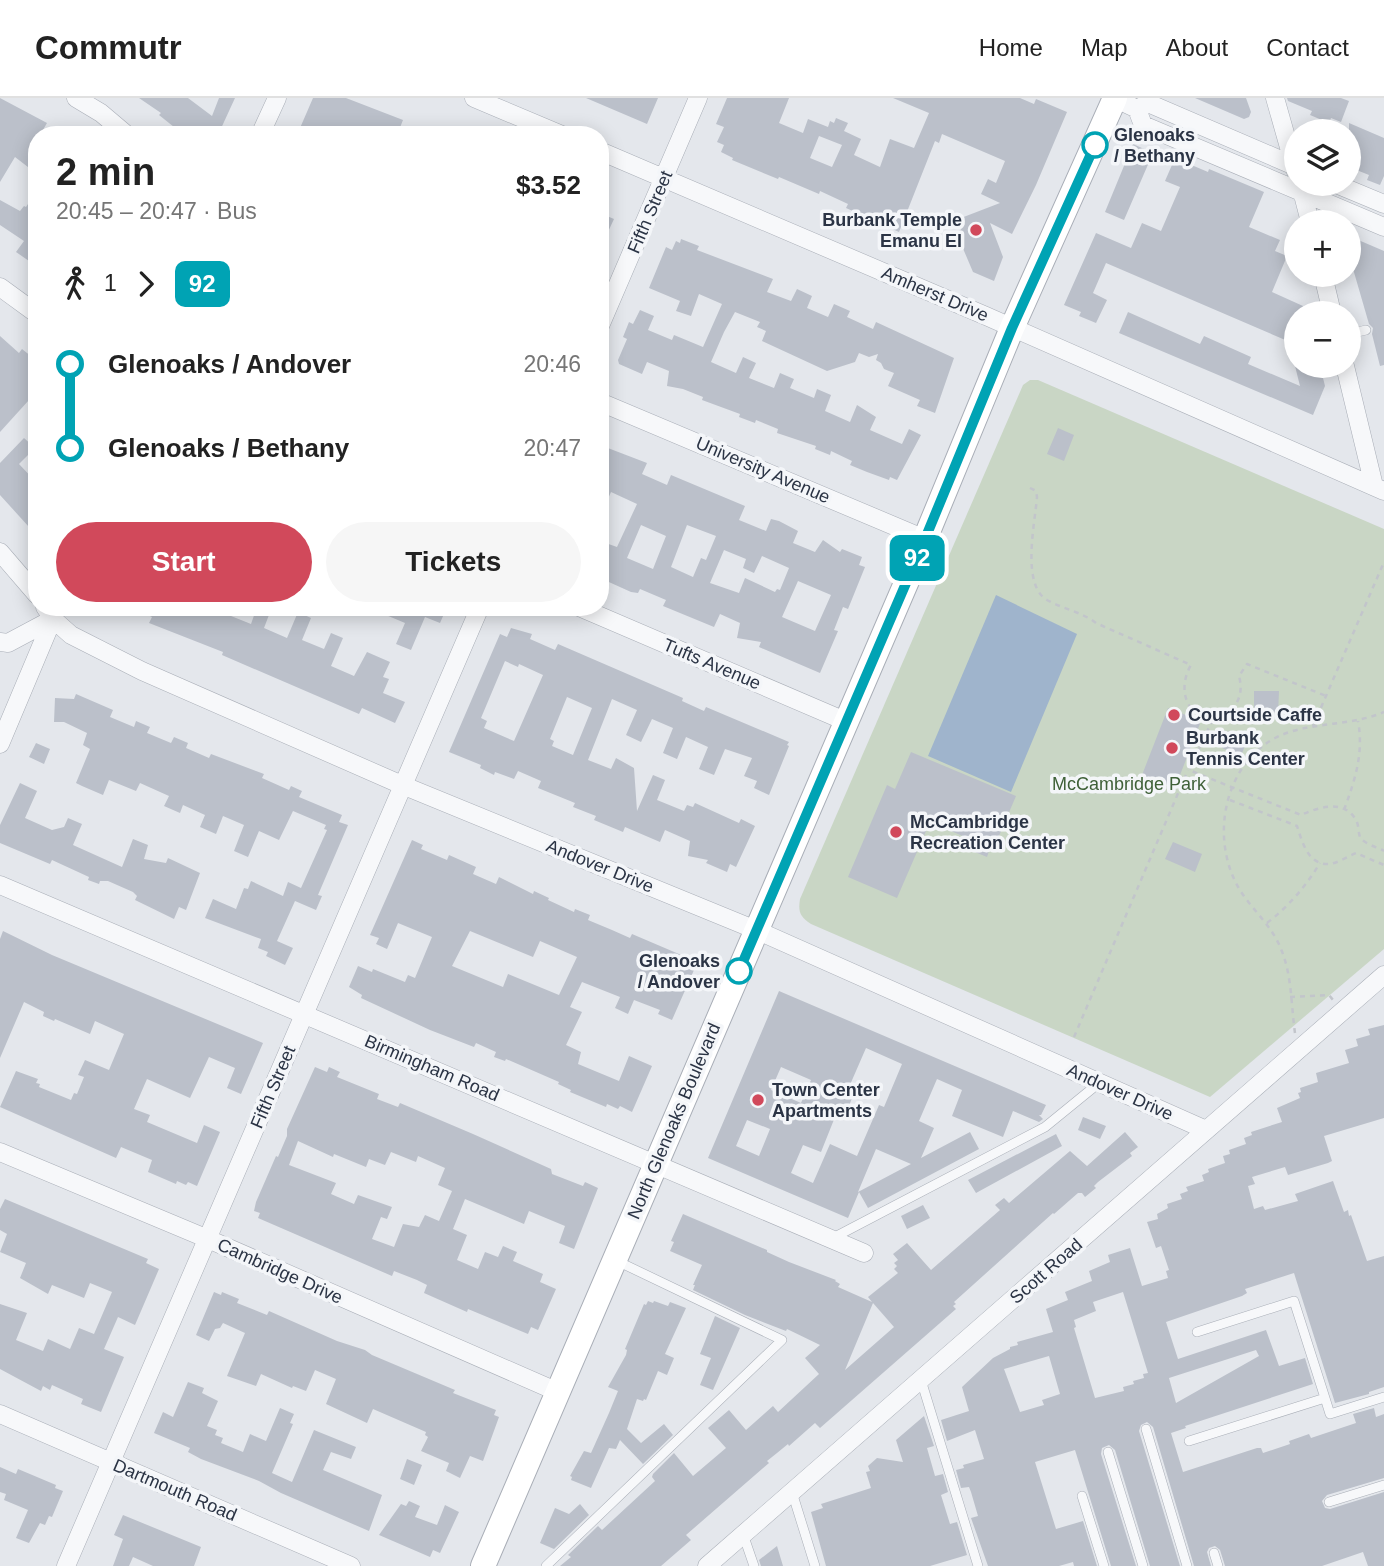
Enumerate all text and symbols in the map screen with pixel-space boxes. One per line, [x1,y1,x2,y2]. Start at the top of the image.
text: Commutr [35,29,182,66]
text: Home [979,34,1043,61]
text: Map [1081,34,1128,61]
text: About [1166,34,1228,61]
text: Contact [1266,34,1349,61]
map controls [1284,119,1361,378]
button: layers [1284,119,1361,196]
place label: Glenoaks / Bethany [1114,125,1195,166]
marker: Glenoaks / Bethany [1082,132,1108,158]
text: 2 min [56,151,155,193]
street label: Fifth Street [624,168,676,256]
text: $3.52 [516,170,581,200]
text: 20:45 – 20:47 · Bus [56,198,257,224]
place label: Burbank Temple Emanu El [822,210,962,251]
button: + [1284,210,1361,287]
marker: Burbank Temple Emanu El [968,222,984,238]
street label: Amherst Drive [879,263,991,325]
icon: walk [56,265,94,303]
icon: forward [127,265,165,303]
text: 1 [104,270,117,296]
text: 92 [189,270,216,297]
button: − [1284,301,1361,378]
text: Glenoaks / Andover [108,349,351,379]
text: 20:46 [523,351,581,377]
text: Glenoaks / Bethany [108,433,349,463]
street label: University Avenue [693,433,833,507]
text: 20:47 [523,435,581,461]
button: Start [56,522,312,602]
button: Tickets [326,522,581,602]
line badge: 92 [886,535,948,581]
text: 92 [904,544,930,571]
street label: Tufts Avenue [660,634,764,694]
place label: Courtside Caffe [1188,705,1322,725]
marker: Courtside Caffe [1166,707,1182,723]
place label: Burbank Tennis Center [1186,728,1305,769]
marker: Burbank Tennis Center [1164,740,1180,756]
park label: McCambridge Park [1052,774,1207,794]
place label: McCambridge Recreation Center [910,812,1065,853]
marker: McCambridge Recreation Center [888,824,904,840]
street label: Andover Drive [543,835,657,897]
place label: Glenoaks / Andover [638,951,720,992]
marker: Glenoaks / Andover [726,958,752,984]
street label: North Glenoaks Boulevard [624,1020,724,1222]
street label: Birmingham Road [362,1031,502,1105]
street label: Fifth Street [247,1043,299,1131]
street label: Andover Drive [1064,1060,1176,1124]
place label: Town Center Apartments [772,1080,880,1121]
marker: Town Center Apartments [750,1092,766,1108]
street label: Cambridge Drive [214,1234,346,1308]
street label: Scott Road [1006,1234,1086,1308]
street label: Dartmouth Road [110,1455,240,1525]

